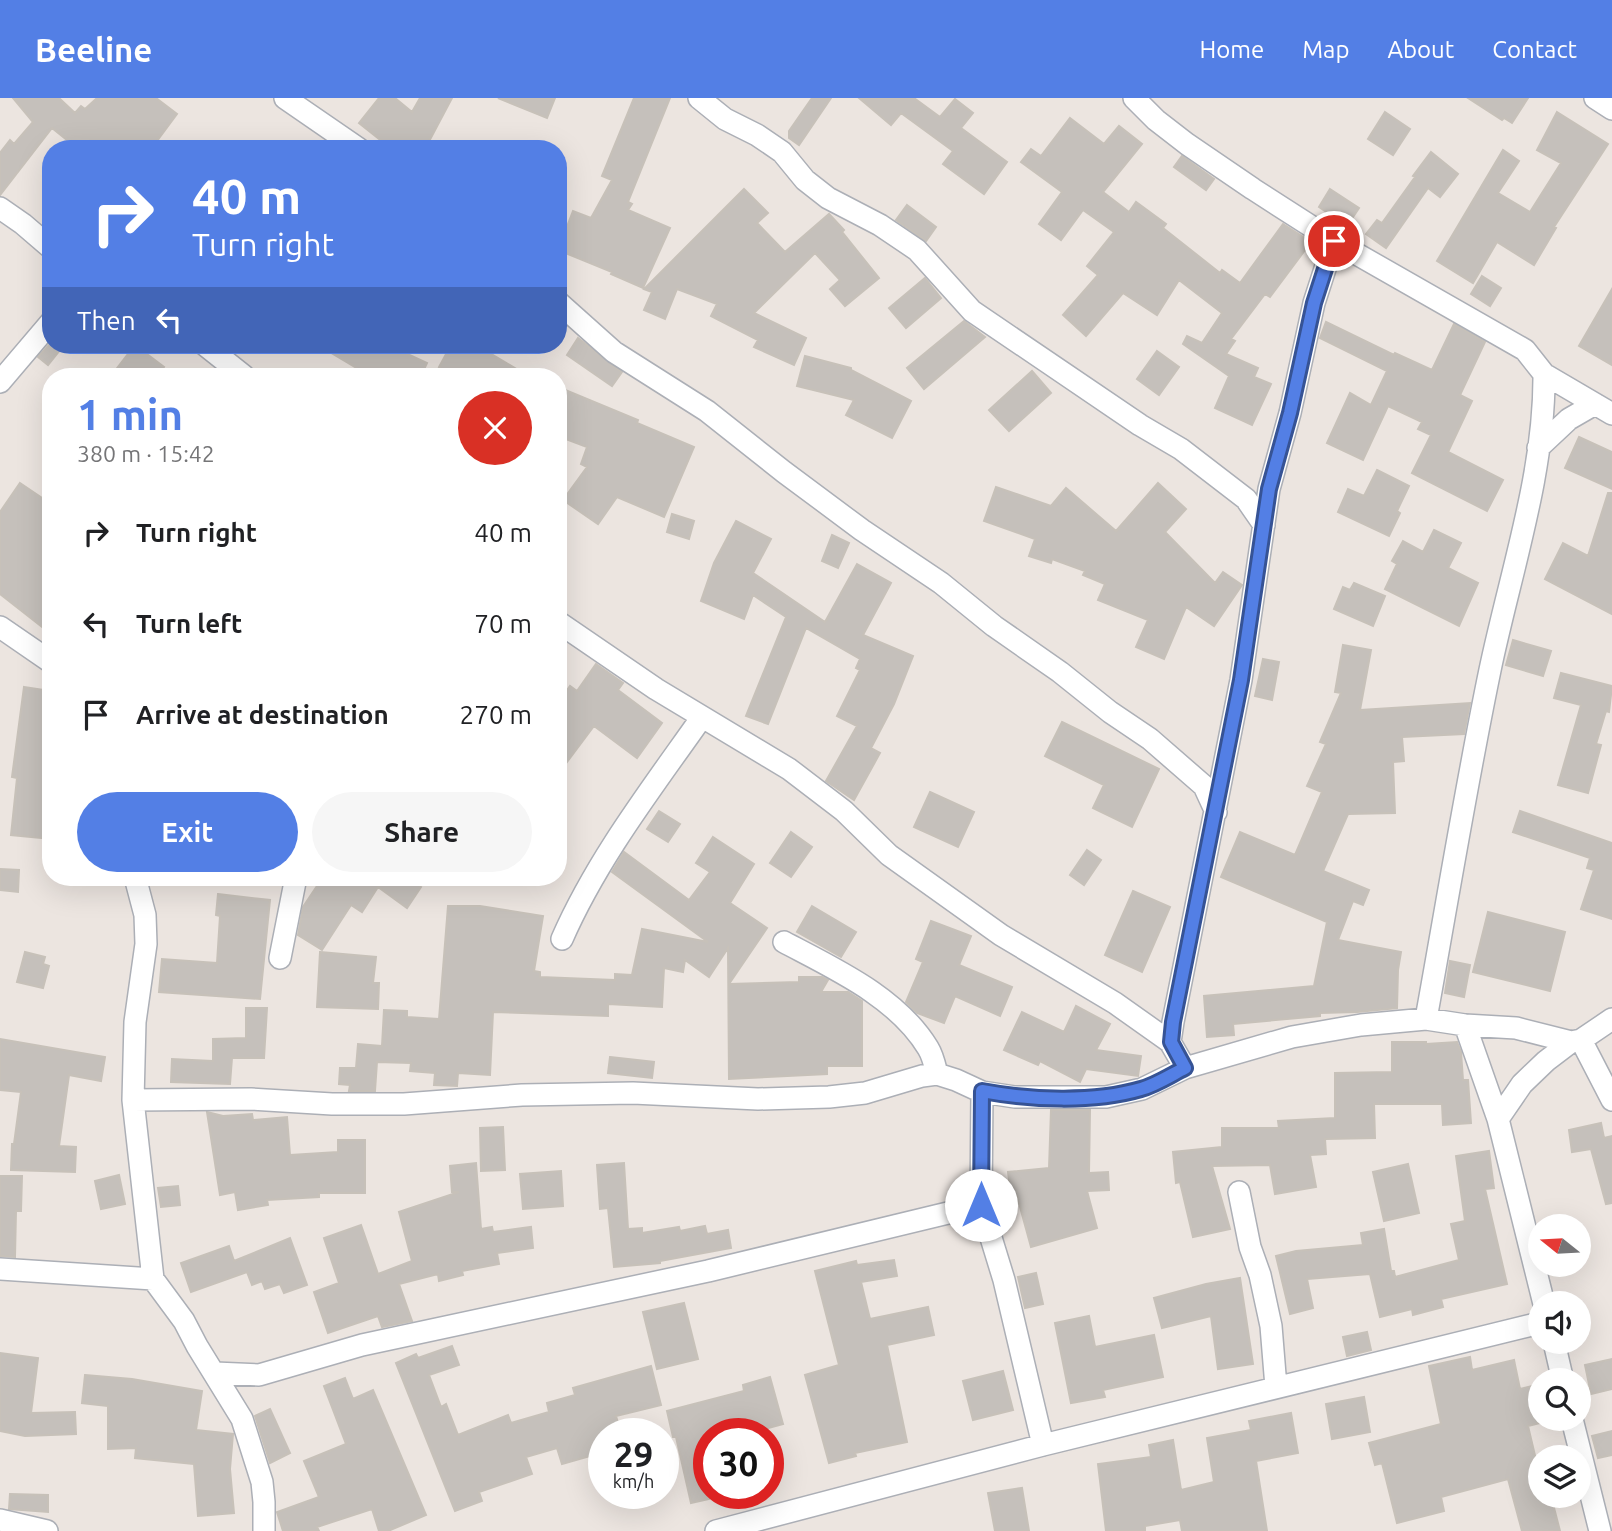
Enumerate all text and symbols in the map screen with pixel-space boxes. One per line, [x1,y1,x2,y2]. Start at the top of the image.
text: Beeline [35,31,152,68]
text: Home [1199,36,1264,63]
text: Map [1302,36,1349,63]
text: About [1387,36,1454,63]
text: Contact [1492,36,1577,63]
icon: right [77,168,168,259]
text: 40 m [192,168,301,223]
pin [1304,211,1364,271]
icon: arrive [1315,222,1353,260]
text: Turn right [192,226,334,262]
icon: left [150,301,188,339]
text: Then [77,306,136,335]
text: 1 min [77,391,183,438]
button: close [458,391,532,465]
text: 380 m · 15:42 [77,441,215,466]
icon: right [77,514,115,552]
text: Turn right [136,518,257,547]
text: 40 m [474,518,532,547]
icon: left [77,605,115,643]
text: Turn left [136,609,242,638]
text: 70 m [474,609,532,638]
icon: arrive [77,696,115,734]
text: Arrive at destination [136,700,389,729]
text: 270 m [460,700,532,729]
button: Exit [77,792,298,872]
button: Share [312,792,532,872]
position arrow [944,1168,1018,1242]
north arrow [1528,1214,1591,1278]
map controls [1528,1214,1591,1508]
button: sound [1528,1291,1591,1354]
button: search [1528,1368,1591,1431]
speed limit sign: 30 [693,1418,784,1509]
text: 29 [614,1434,653,1474]
button: layers [1528,1445,1591,1508]
text: km/h [613,1471,654,1491]

